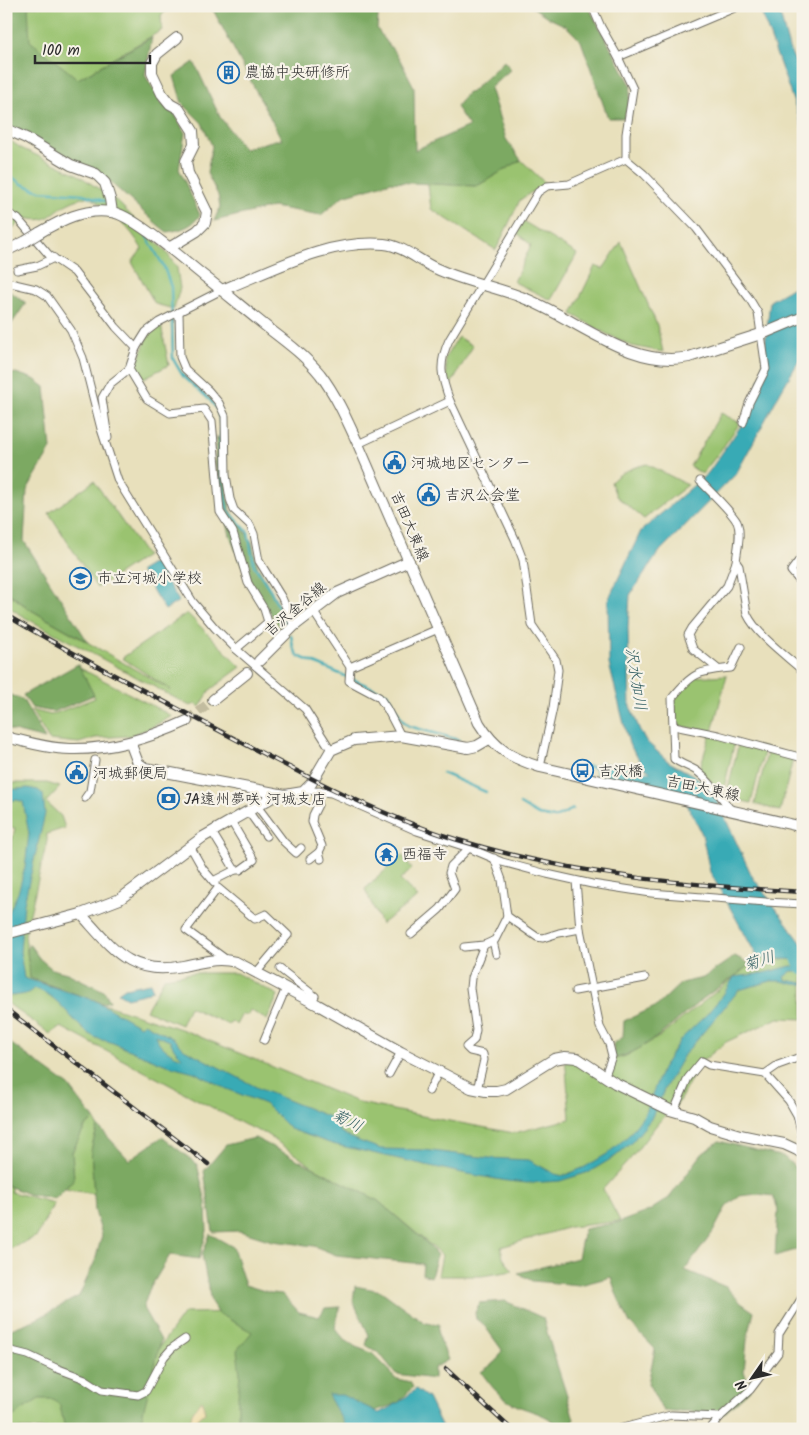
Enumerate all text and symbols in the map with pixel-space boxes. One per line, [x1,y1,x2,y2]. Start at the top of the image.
scale bar [35,32,150,64]
text: 100 m [42,39,80,63]
building icon: 農協中央研修所 [217,60,241,84]
place label: 農協中央研修所 [245,61,350,85]
public building icon: 河城地区センター [383,451,407,475]
place label: 河城地区センター [411,452,530,476]
public building icon: 吉沢公会堂 [417,483,441,507]
place label: 吉沢公会堂 [445,484,520,508]
street label: 吉田大東線 [383,487,435,566]
school or university icon: 市立河城小学校 [69,566,93,590]
place label: 市立河城小学校 [97,567,202,591]
street label: 吉沢金谷線 [259,576,332,643]
water label: 沢水加川 [618,646,653,713]
bus stop icon: 吉沢橋 [570,759,594,783]
place label: 吉沢橋 [598,760,643,784]
public building icon: 河城郵便局 [65,761,89,785]
place label: 河城郵便局 [93,762,168,786]
street label: 吉田大東線 [664,769,742,809]
bank icon: JA遠州夢咲 河城支店 [156,787,180,811]
place label: JA遠州夢咲 河城支店 [184,788,326,812]
temple icon: 西福寺 [374,842,398,866]
place label: 西福寺 [402,843,447,867]
water label: 菊川 [740,945,778,978]
water label: 菊川 [327,1103,367,1140]
north arrow [726,1352,776,1402]
text: N [730,1375,754,1395]

